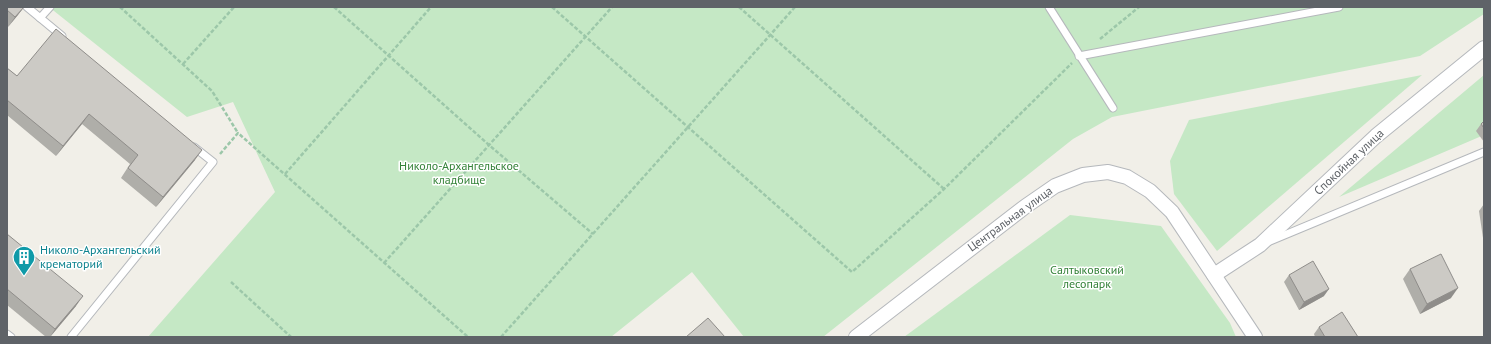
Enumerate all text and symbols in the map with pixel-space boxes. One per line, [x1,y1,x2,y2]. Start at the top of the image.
street label: Спокойная улица [1311,125,1387,198]
park label: Николо-Архангельское кладбище [399,158,519,187]
street label: Центральная улица [964,183,1055,254]
place label: Николо-Архангельский крематорий [40,242,161,271]
building icon: Николо-Архангельский крематорий [11,244,37,277]
park label: Салтыковский лесопарк [1050,262,1124,291]

